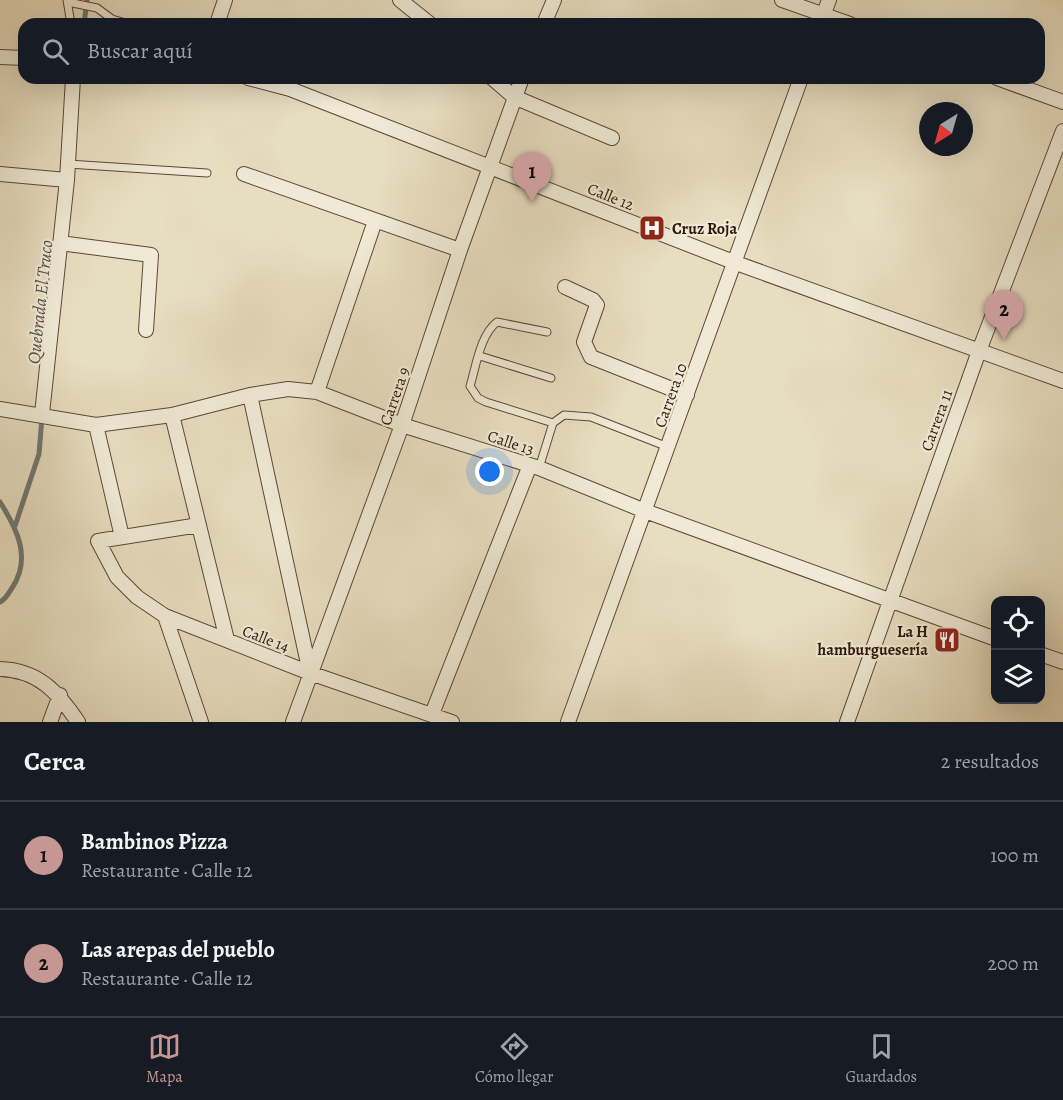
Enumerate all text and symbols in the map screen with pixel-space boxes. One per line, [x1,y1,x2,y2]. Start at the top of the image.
search box [18,18,1045,84]
icon: search [39,35,72,68]
text: Buscar aquí [87,36,193,66]
north arrow [919,102,973,156]
pin: 1 [512,152,552,202]
street label: Calle 12 [584,178,638,216]
hospital icon: Cruz Roja [637,213,667,243]
place label: Cruz Roja [672,218,737,240]
water label: Quebrada El Truco [22,239,58,365]
pin: 2 [984,290,1024,340]
street label: Carrera 10 [649,360,693,431]
street label: Carrera 9 [375,364,415,429]
street label: Carrera 11 [916,386,958,454]
street label: Calle 13 [485,425,537,461]
your location [475,457,504,486]
map controls [991,596,1045,704]
button: locate [991,596,1045,650]
street label: Calle 14 [239,620,292,658]
place label: La H hamburguesería [817,621,928,661]
restaurant icon: La H hamburguesería [932,625,962,655]
button: layers [991,650,1045,704]
text: Cerca [24,744,86,779]
text: 2 resultados [941,748,1039,775]
text: Bambinos Pizza [81,827,228,857]
text: 1 [40,842,47,869]
text: 100 m [990,842,1039,869]
text: Restaurante · Calle 12 [81,857,252,884]
text: Las arepas del pueblo [81,935,275,965]
text: 2 [39,950,48,977]
text: 200 m [988,950,1039,977]
text: Restaurante · Calle 12 [81,965,252,992]
tab: Mapa [146,1030,183,1088]
tab: Cómo llegar [475,1030,553,1088]
tab: Guardados [845,1030,917,1088]

